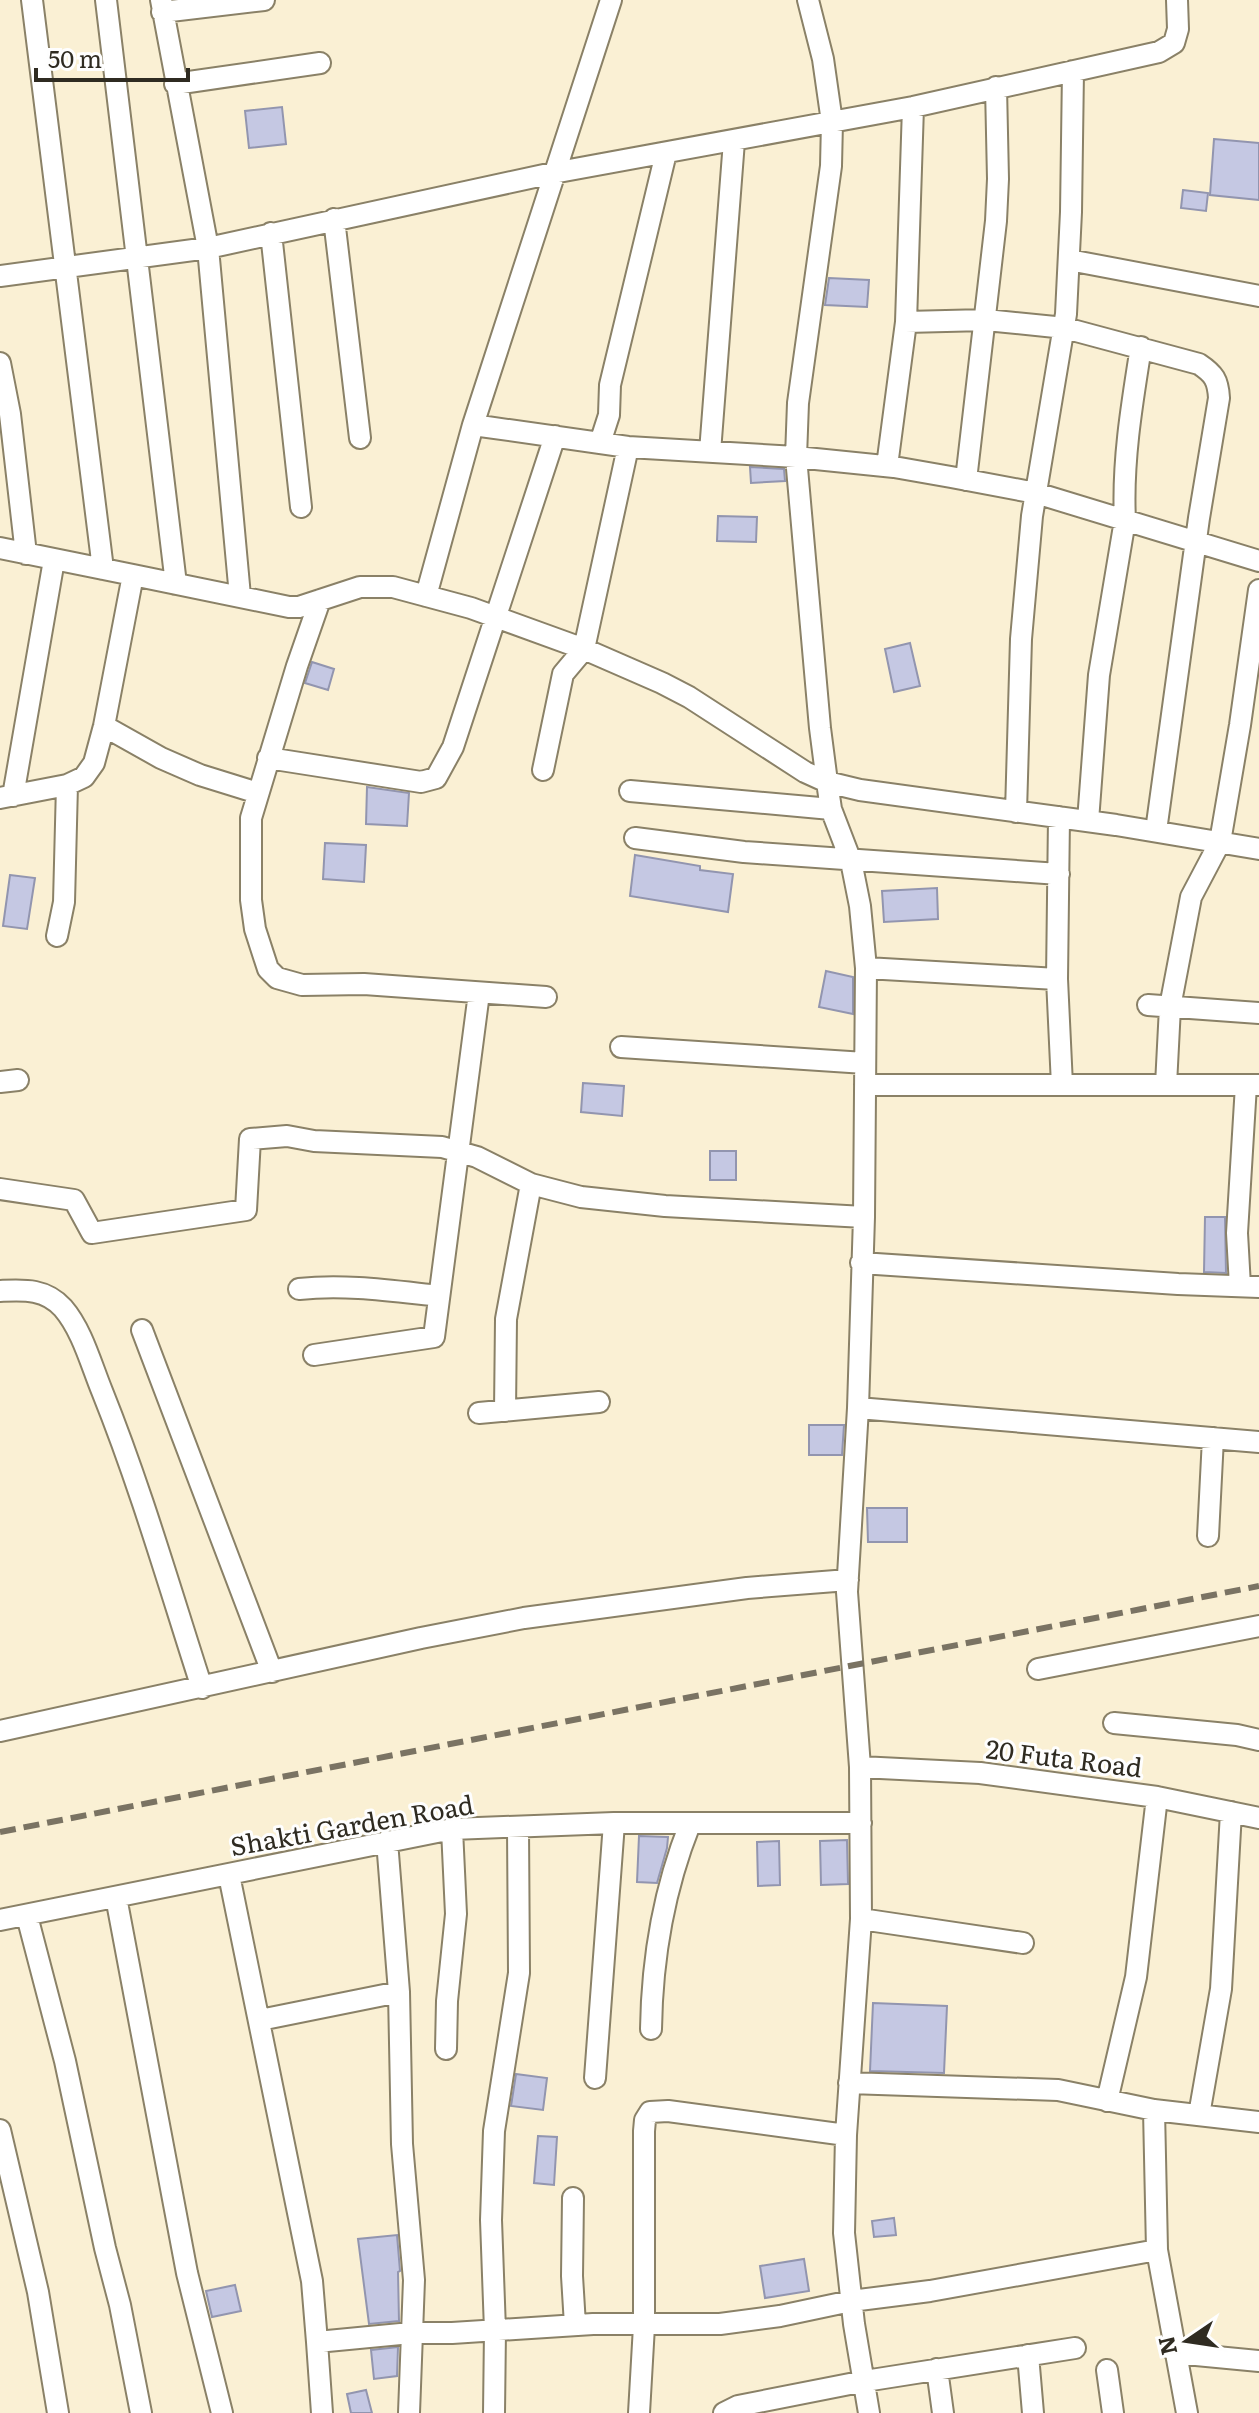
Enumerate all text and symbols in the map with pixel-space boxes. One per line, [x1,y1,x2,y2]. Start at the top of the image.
scale bar [36,32,188,82]
text: 50 m [48,40,102,75]
street label: 20 Futa Road [984,1728,1145,1785]
street label: Shakti Garden Road [227,1783,476,1864]
north arrow [1147,2301,1227,2381]
text: N [1148,2333,1184,2359]

